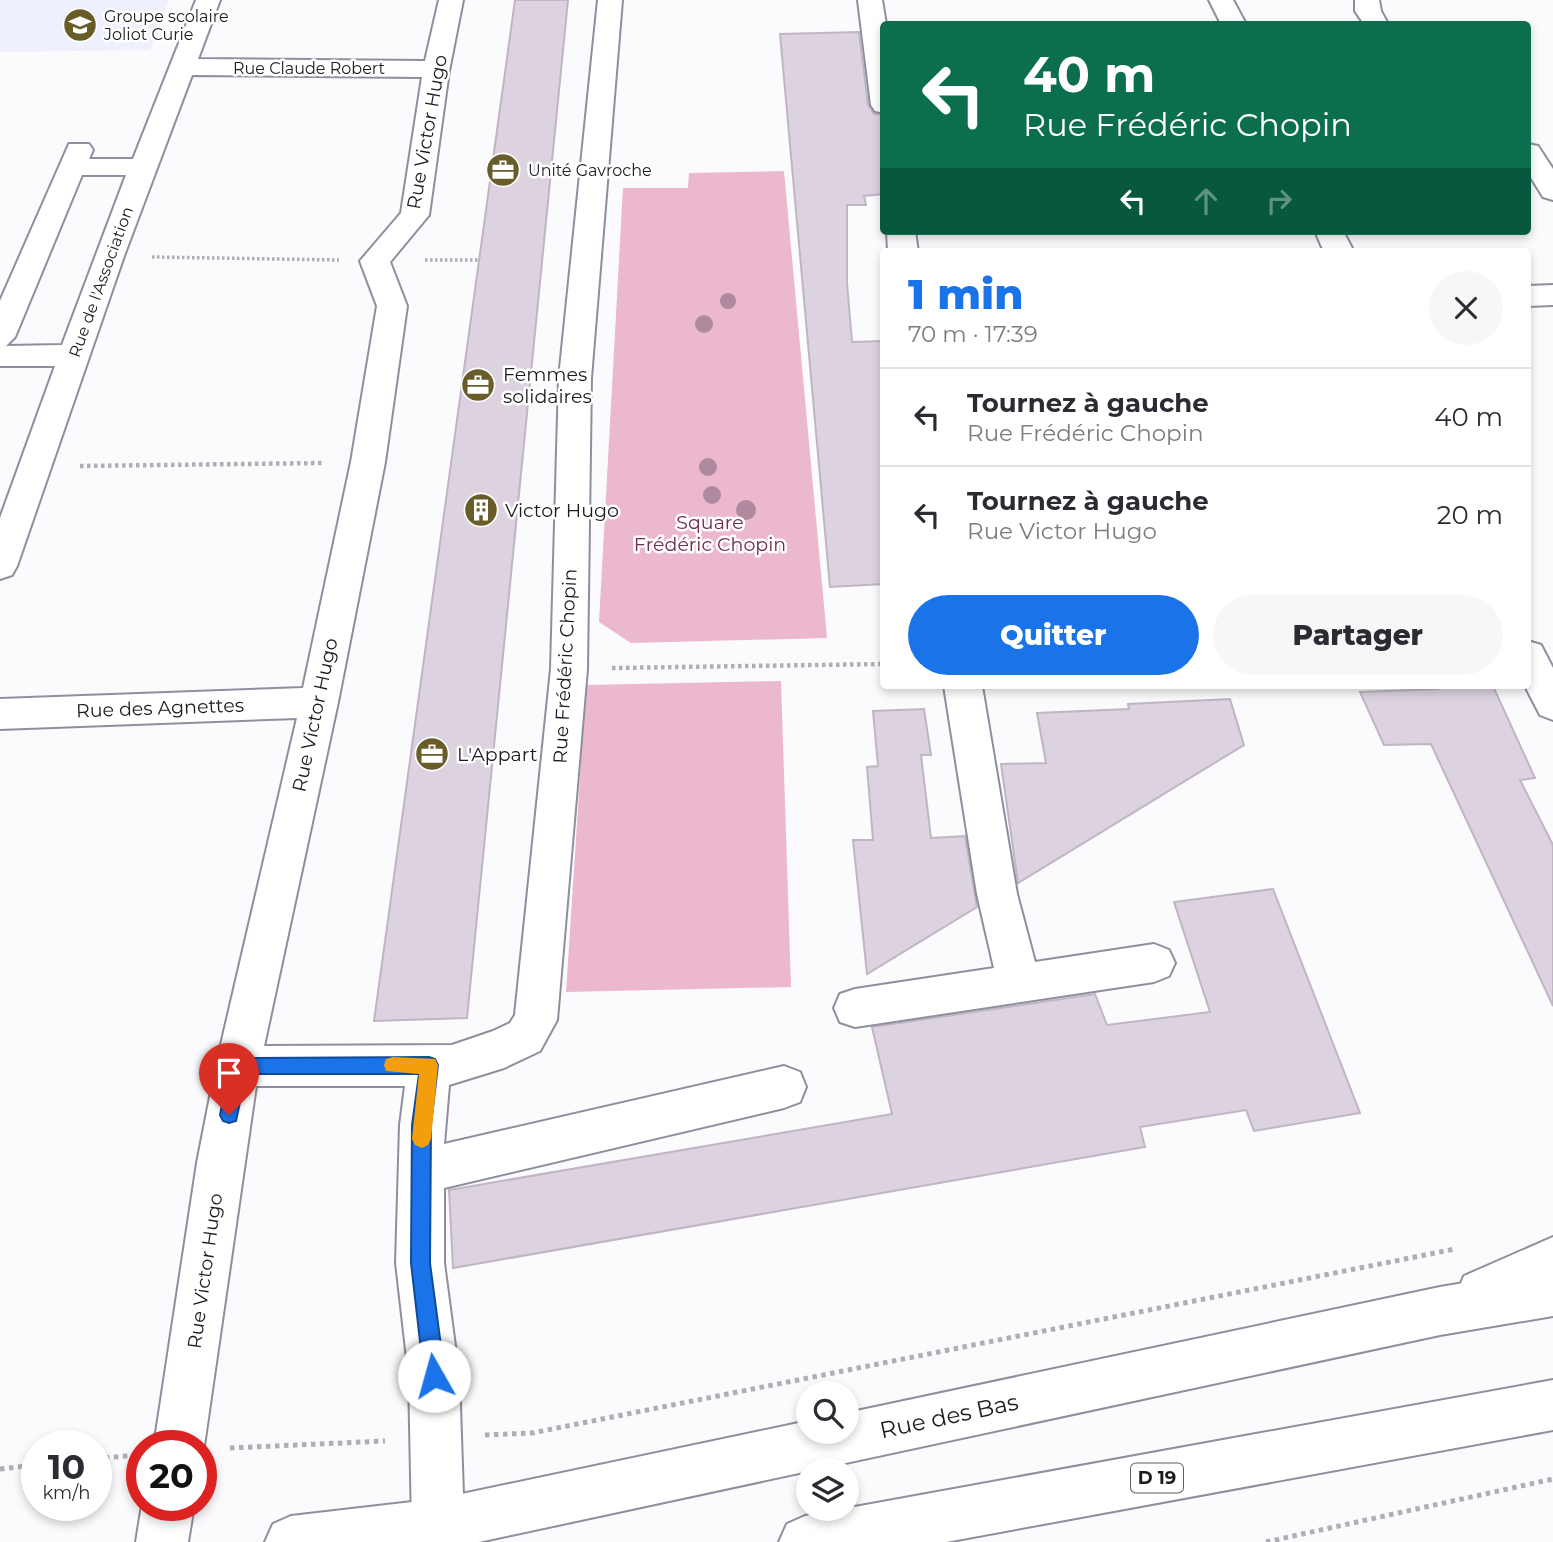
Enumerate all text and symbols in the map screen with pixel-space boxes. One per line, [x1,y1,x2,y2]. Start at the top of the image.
school or university icon: Groupe scolaire Joliot Curie [61,6,99,44]
place label: Groupe scolaire Joliot Curie [103,7,229,44]
text: 40 m [1023,45,1155,104]
icon: left [908,49,999,140]
street label: Rue Victor Hugo [402,53,452,211]
street label: Rue Claude Robert [233,59,385,78]
text: Rue Frédéric Chopin [1023,105,1352,144]
office icon: Unité Gavroche [484,151,522,189]
place label: Unité Gavroche [528,161,652,180]
icon: left [1114,182,1152,220]
icon: ahead [1187,182,1225,220]
icon: right [1260,182,1298,220]
street label: Rue de l'Association [65,204,137,360]
text: 1 min [908,268,1024,320]
button: close [1429,271,1503,345]
text: 70 m · 17:39 [908,320,1038,348]
place label: Femmes solidaires [503,363,592,408]
office icon: Femmes solidaires [459,366,497,404]
text: Tournez à gauche [967,387,1209,419]
icon: left [908,398,946,436]
text: 40 m [1434,401,1503,433]
text: Rue Frédéric Chopin [967,419,1203,447]
text: Tournez à gauche [967,485,1209,517]
building icon: Victor Hugo [462,491,500,529]
icon: left [908,496,946,534]
place label: Victor Hugo [505,499,619,522]
text: 20 m [1437,499,1503,531]
park label: Square Frédéric Chopin [634,511,786,556]
text: Rue Victor Hugo [967,517,1157,545]
street label: Rue Frédéric Chopin [548,568,582,764]
button: Quitter [908,595,1199,675]
button: Partager [1213,595,1503,675]
street label: Rue Victor Hugo [287,636,343,794]
street label: Rue des Agnettes [76,694,244,722]
office icon: L'Appart [413,735,451,773]
place label: L'Appart [457,743,538,766]
pin [199,1043,259,1115]
icon: arrive [210,1054,248,1092]
street label: Rue Victor Hugo [183,1192,227,1350]
position arrow [397,1339,471,1413]
map controls [796,1381,859,1521]
button: search [796,1381,859,1444]
street label: Rue des Bas [877,1388,1021,1444]
speed limit sign: 20 [126,1430,217,1521]
text: 10 [48,1445,85,1488]
button: layers [796,1458,859,1521]
road number: D 19 [1131,1464,1183,1492]
text: km/h [42,1482,91,1504]

